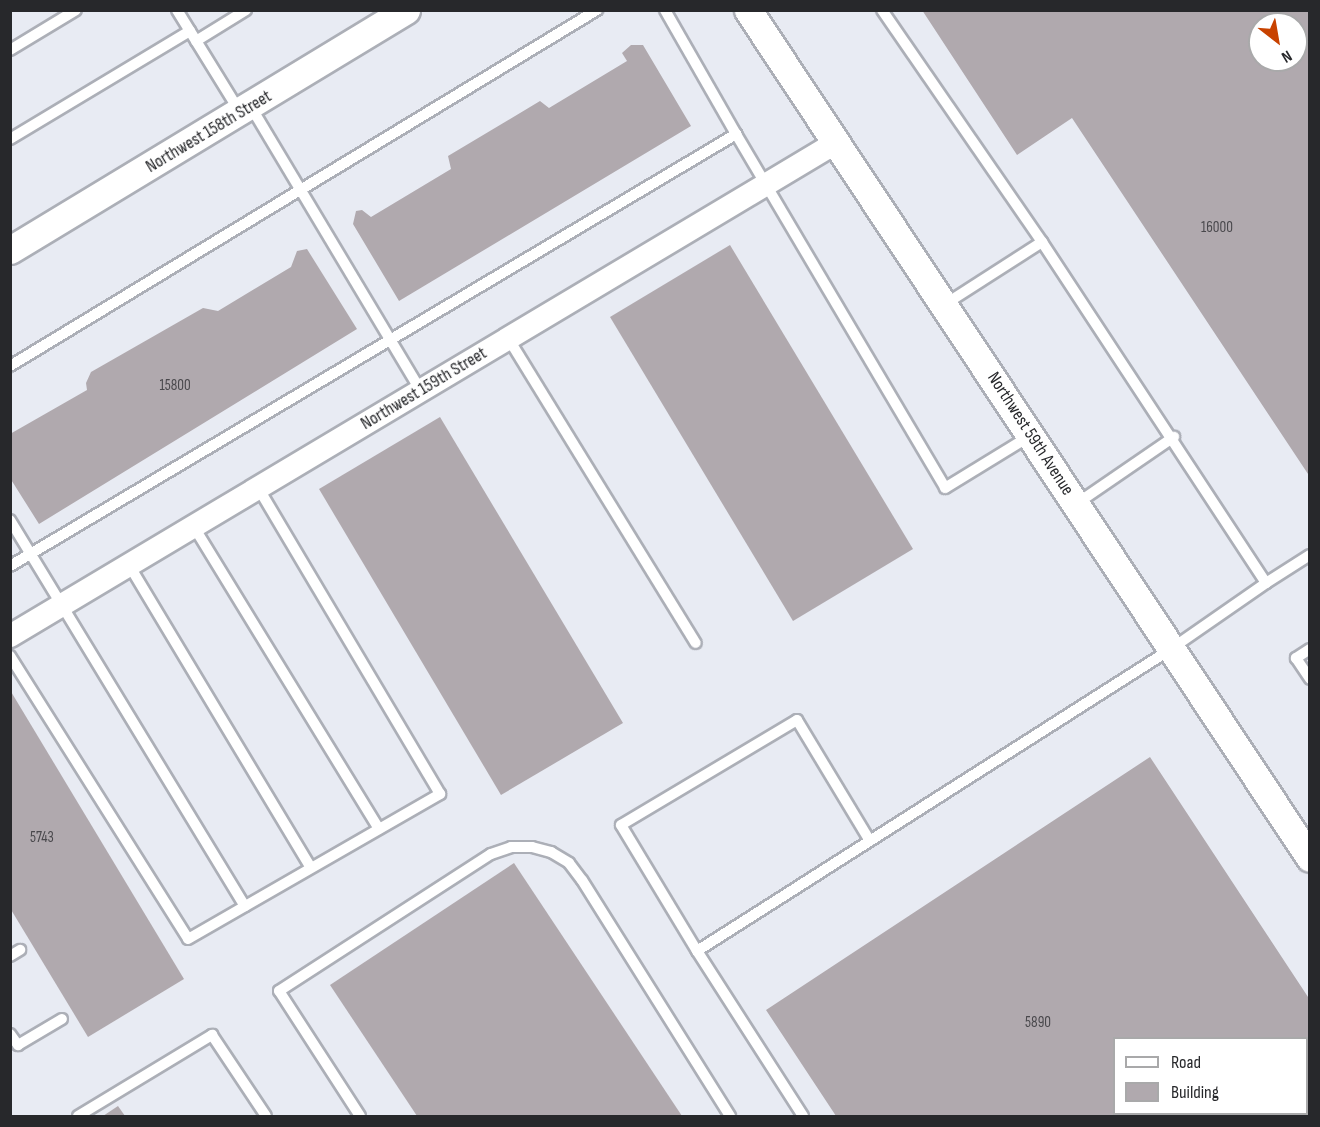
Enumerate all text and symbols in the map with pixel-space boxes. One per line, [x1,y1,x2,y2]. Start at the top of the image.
north arrow [1248,12,1308,72]
text: N [1278,46,1295,66]
street label: Northwest 158th Street [142,86,276,178]
house number: 16000 [1201,219,1233,237]
street label: Northwest 159th Street [357,343,491,435]
street label: Northwest 59th Avenue [982,368,1078,500]
house number: 15800 [159,377,191,395]
house number: 5743 [30,829,54,847]
house number: 5890 [1025,1014,1051,1032]
legend [1113,1037,1308,1115]
text: Road [1171,1052,1201,1073]
text: Building [1171,1082,1219,1103]

